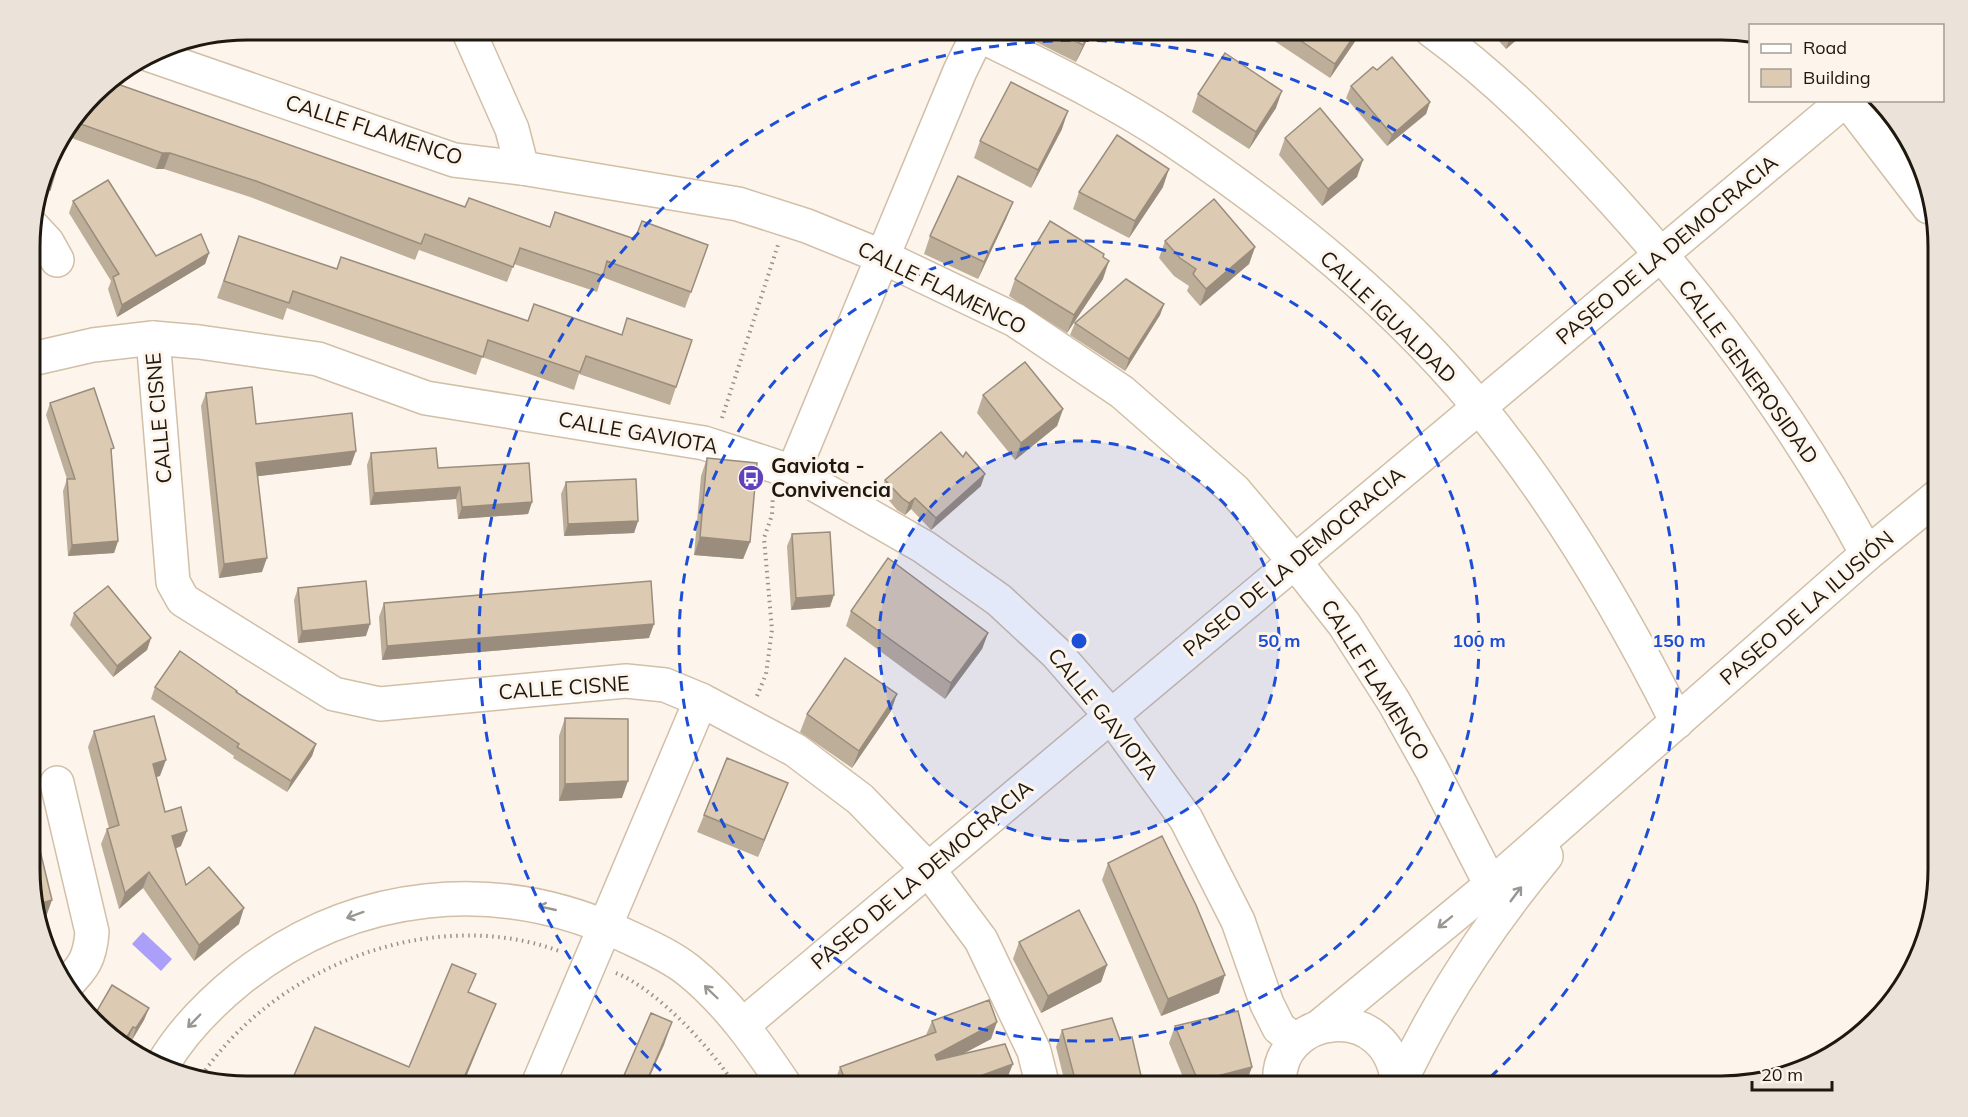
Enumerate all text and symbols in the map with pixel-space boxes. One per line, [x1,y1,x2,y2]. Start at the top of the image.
legend [1749,24,1944,102]
text: Road [1803,36,1847,59]
text: Building [1803,66,1871,89]
street label: CALLE FLAMENCO [283,88,466,170]
street label: PASEO DE LA DEMOCRACIA [1550,149,1783,350]
street label: CALLE FLAMENCO [854,235,1031,339]
street label: CALLE IGUALDAD [1315,245,1462,388]
street label: CALLE GENEROSIDAD [1673,274,1824,469]
street label: CALLE CISNE [139,352,177,485]
street label: CALLE GAVIOTA [556,405,721,459]
place label: Gaviota - Convivencia [771,452,891,502]
street label: PASEO DE LA DEMOCRACIA [1177,461,1410,662]
bus stop icon: Gaviota - Convivencia [736,463,766,493]
street label: PASEO DE LA ILUSIÓN [1714,525,1899,690]
street label: CALLE FLAMENCO [1316,594,1436,765]
text: 50 m [1258,629,1300,652]
text: 100 m [1452,629,1506,652]
text: 150 m [1652,629,1706,652]
centre of rings [1069,631,1089,651]
street label: CALLE GAVIOTA [1043,642,1165,785]
street label: CALLE CISNE [498,669,630,705]
street label: PASEO DE LA DEMOCRACIA [805,774,1038,975]
one-way arrow [1509,886,1522,902]
one-way arrow [538,902,557,914]
one-way arrow [346,911,365,922]
one-way arrow [1438,915,1454,928]
one-way arrow [703,985,718,1000]
one-way arrow [187,1014,201,1029]
scale bar [1752,1054,1832,1092]
text: 20 m [1761,1063,1803,1086]

